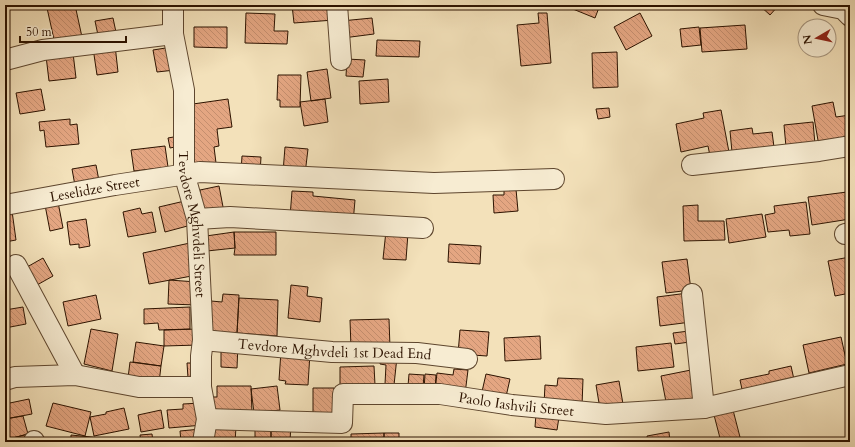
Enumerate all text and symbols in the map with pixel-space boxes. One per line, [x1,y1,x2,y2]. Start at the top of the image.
scale bar [20,18,126,44]
north arrow [797,18,837,58]
text: 50 m [26,24,53,40]
text: N [799,33,816,45]
street label: Tevdore Mghvdeli Street [175,151,210,298]
street label: Leselidze Street [48,172,141,206]
street label: Tevdore Mghvdeli 1st Dead End [237,334,433,364]
street label: Paolo Iashvili Street [457,387,575,420]

